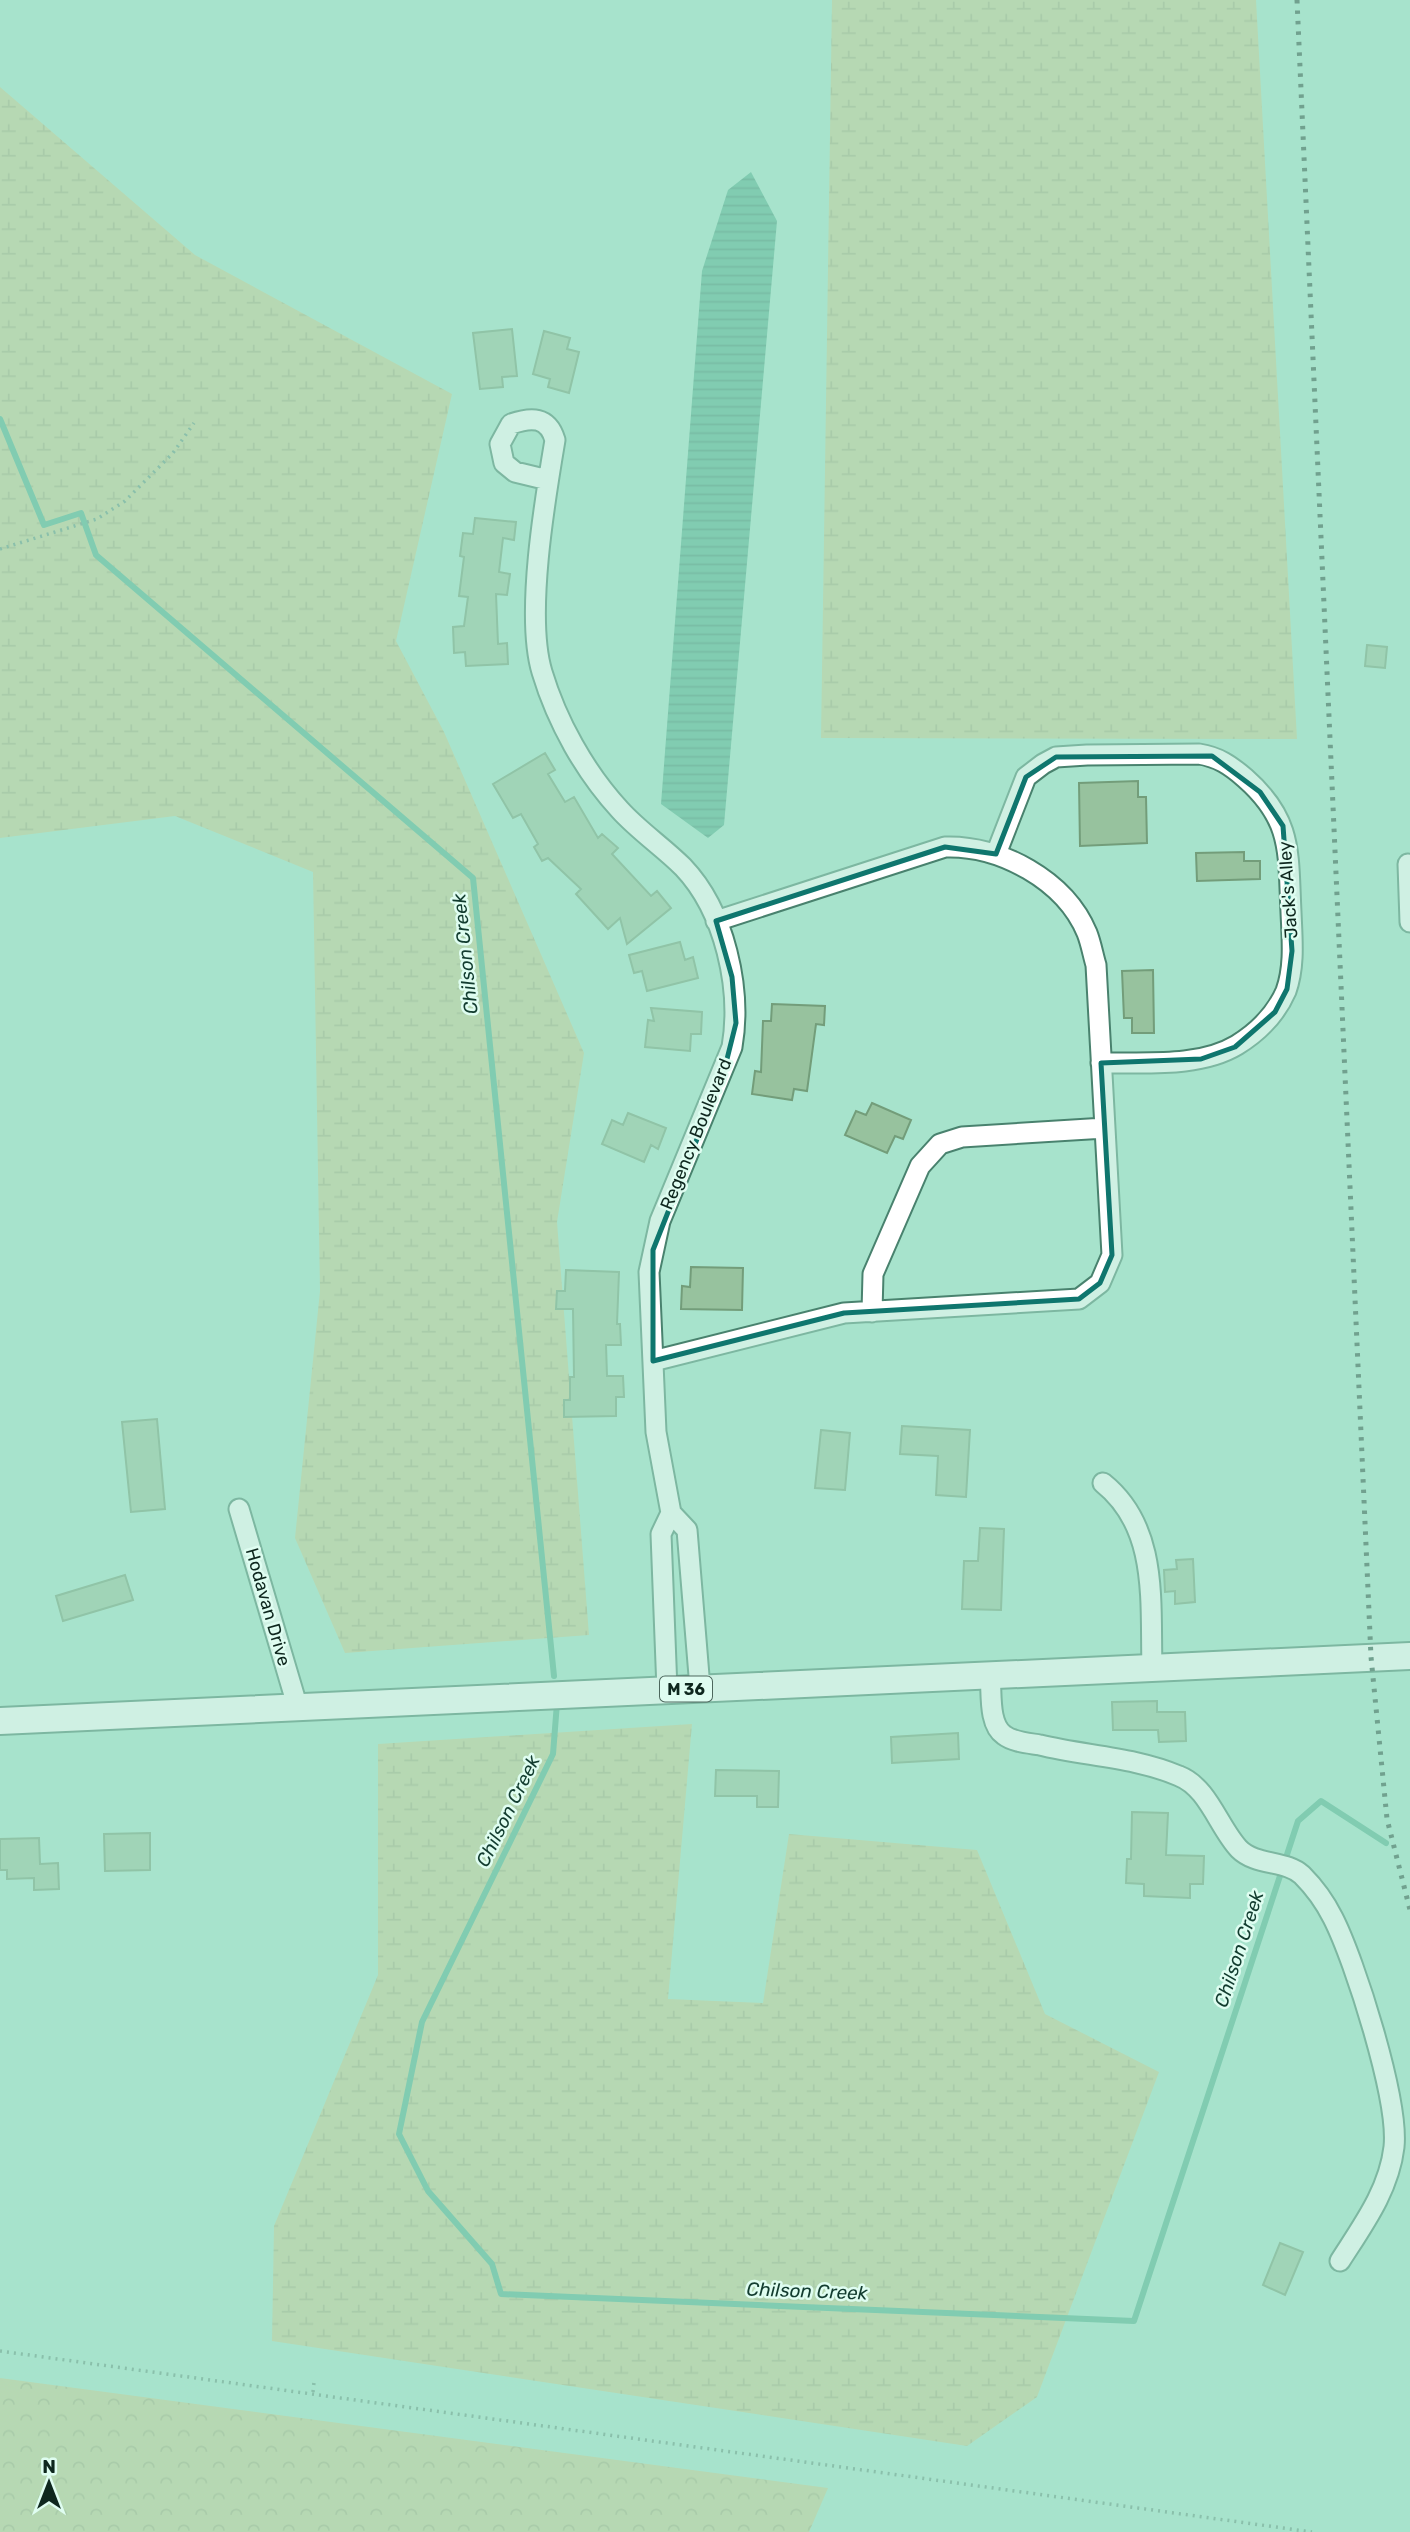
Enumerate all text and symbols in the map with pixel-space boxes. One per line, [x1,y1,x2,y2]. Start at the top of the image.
street label: Jack's Alley [1274,840,1302,939]
water label: Chilson Creek [447,892,483,1015]
street label: Regency Boulevard [656,1055,736,1213]
street label: Hodavan Drive [241,1545,295,1669]
road number: M 36 [660,1676,712,1702]
water label: Chilson Creek [471,1751,545,1870]
water label: Chilson Creek [1209,1888,1269,2010]
water label: Chilson Creek [746,2277,868,2305]
north arrow [14,2448,84,2518]
text: N [42,2455,56,2478]

